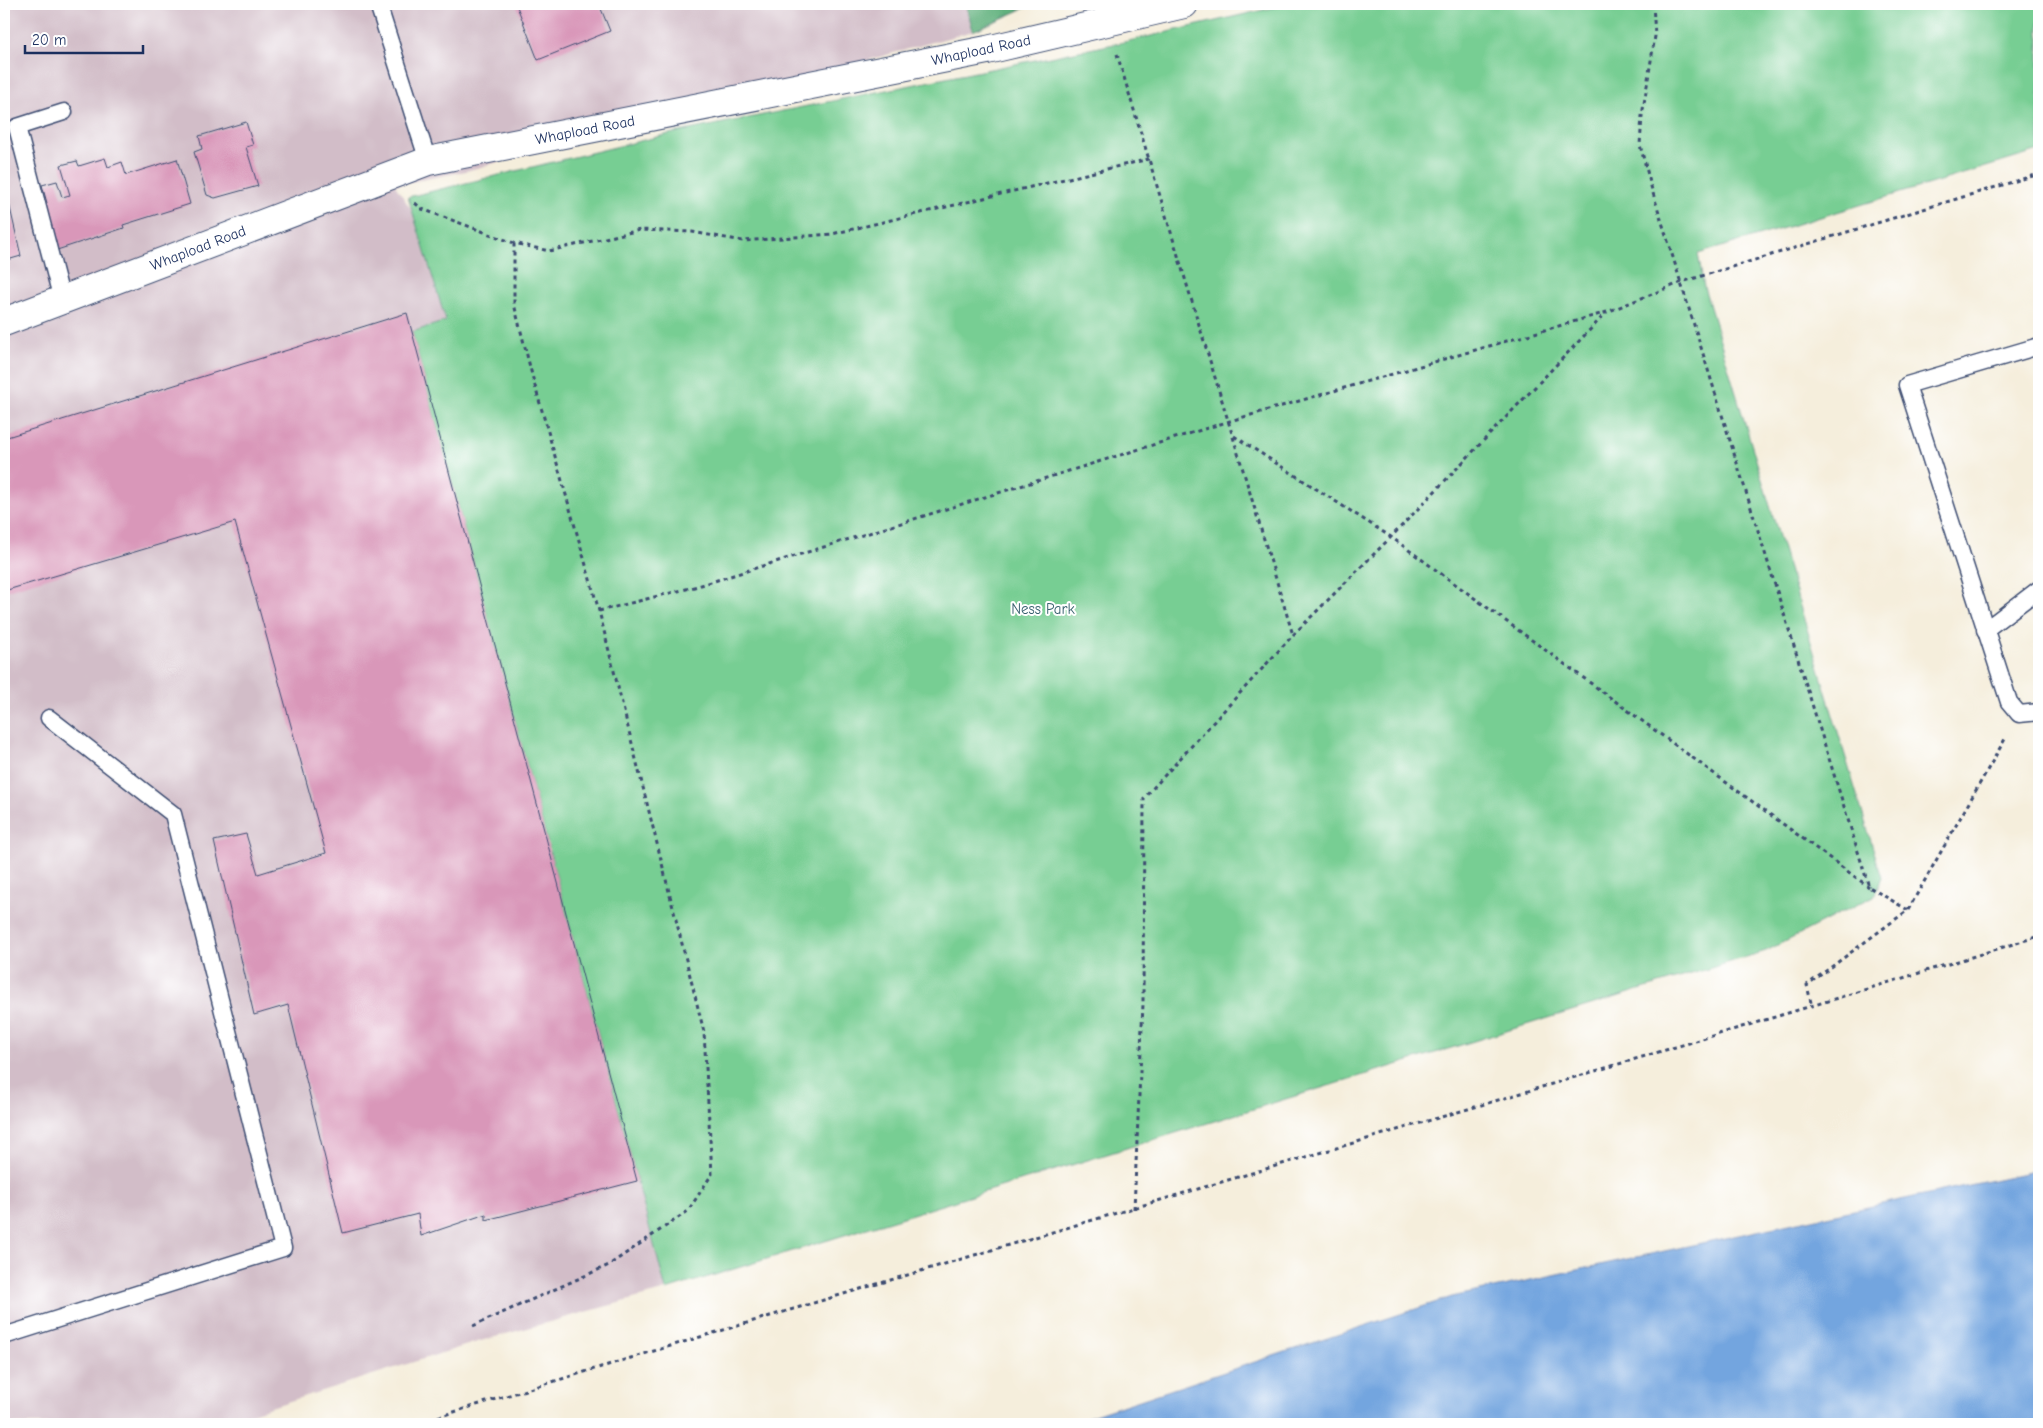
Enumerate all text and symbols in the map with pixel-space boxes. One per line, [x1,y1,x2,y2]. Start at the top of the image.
scale bar [25,22,142,54]
text: 20 m [32,31,66,49]
street label: Whapload Road [930,31,1032,69]
street label: Whapload Road [534,112,636,148]
street label: Whapload Road [148,221,248,275]
park label: Ness Park [1011,600,1076,618]

